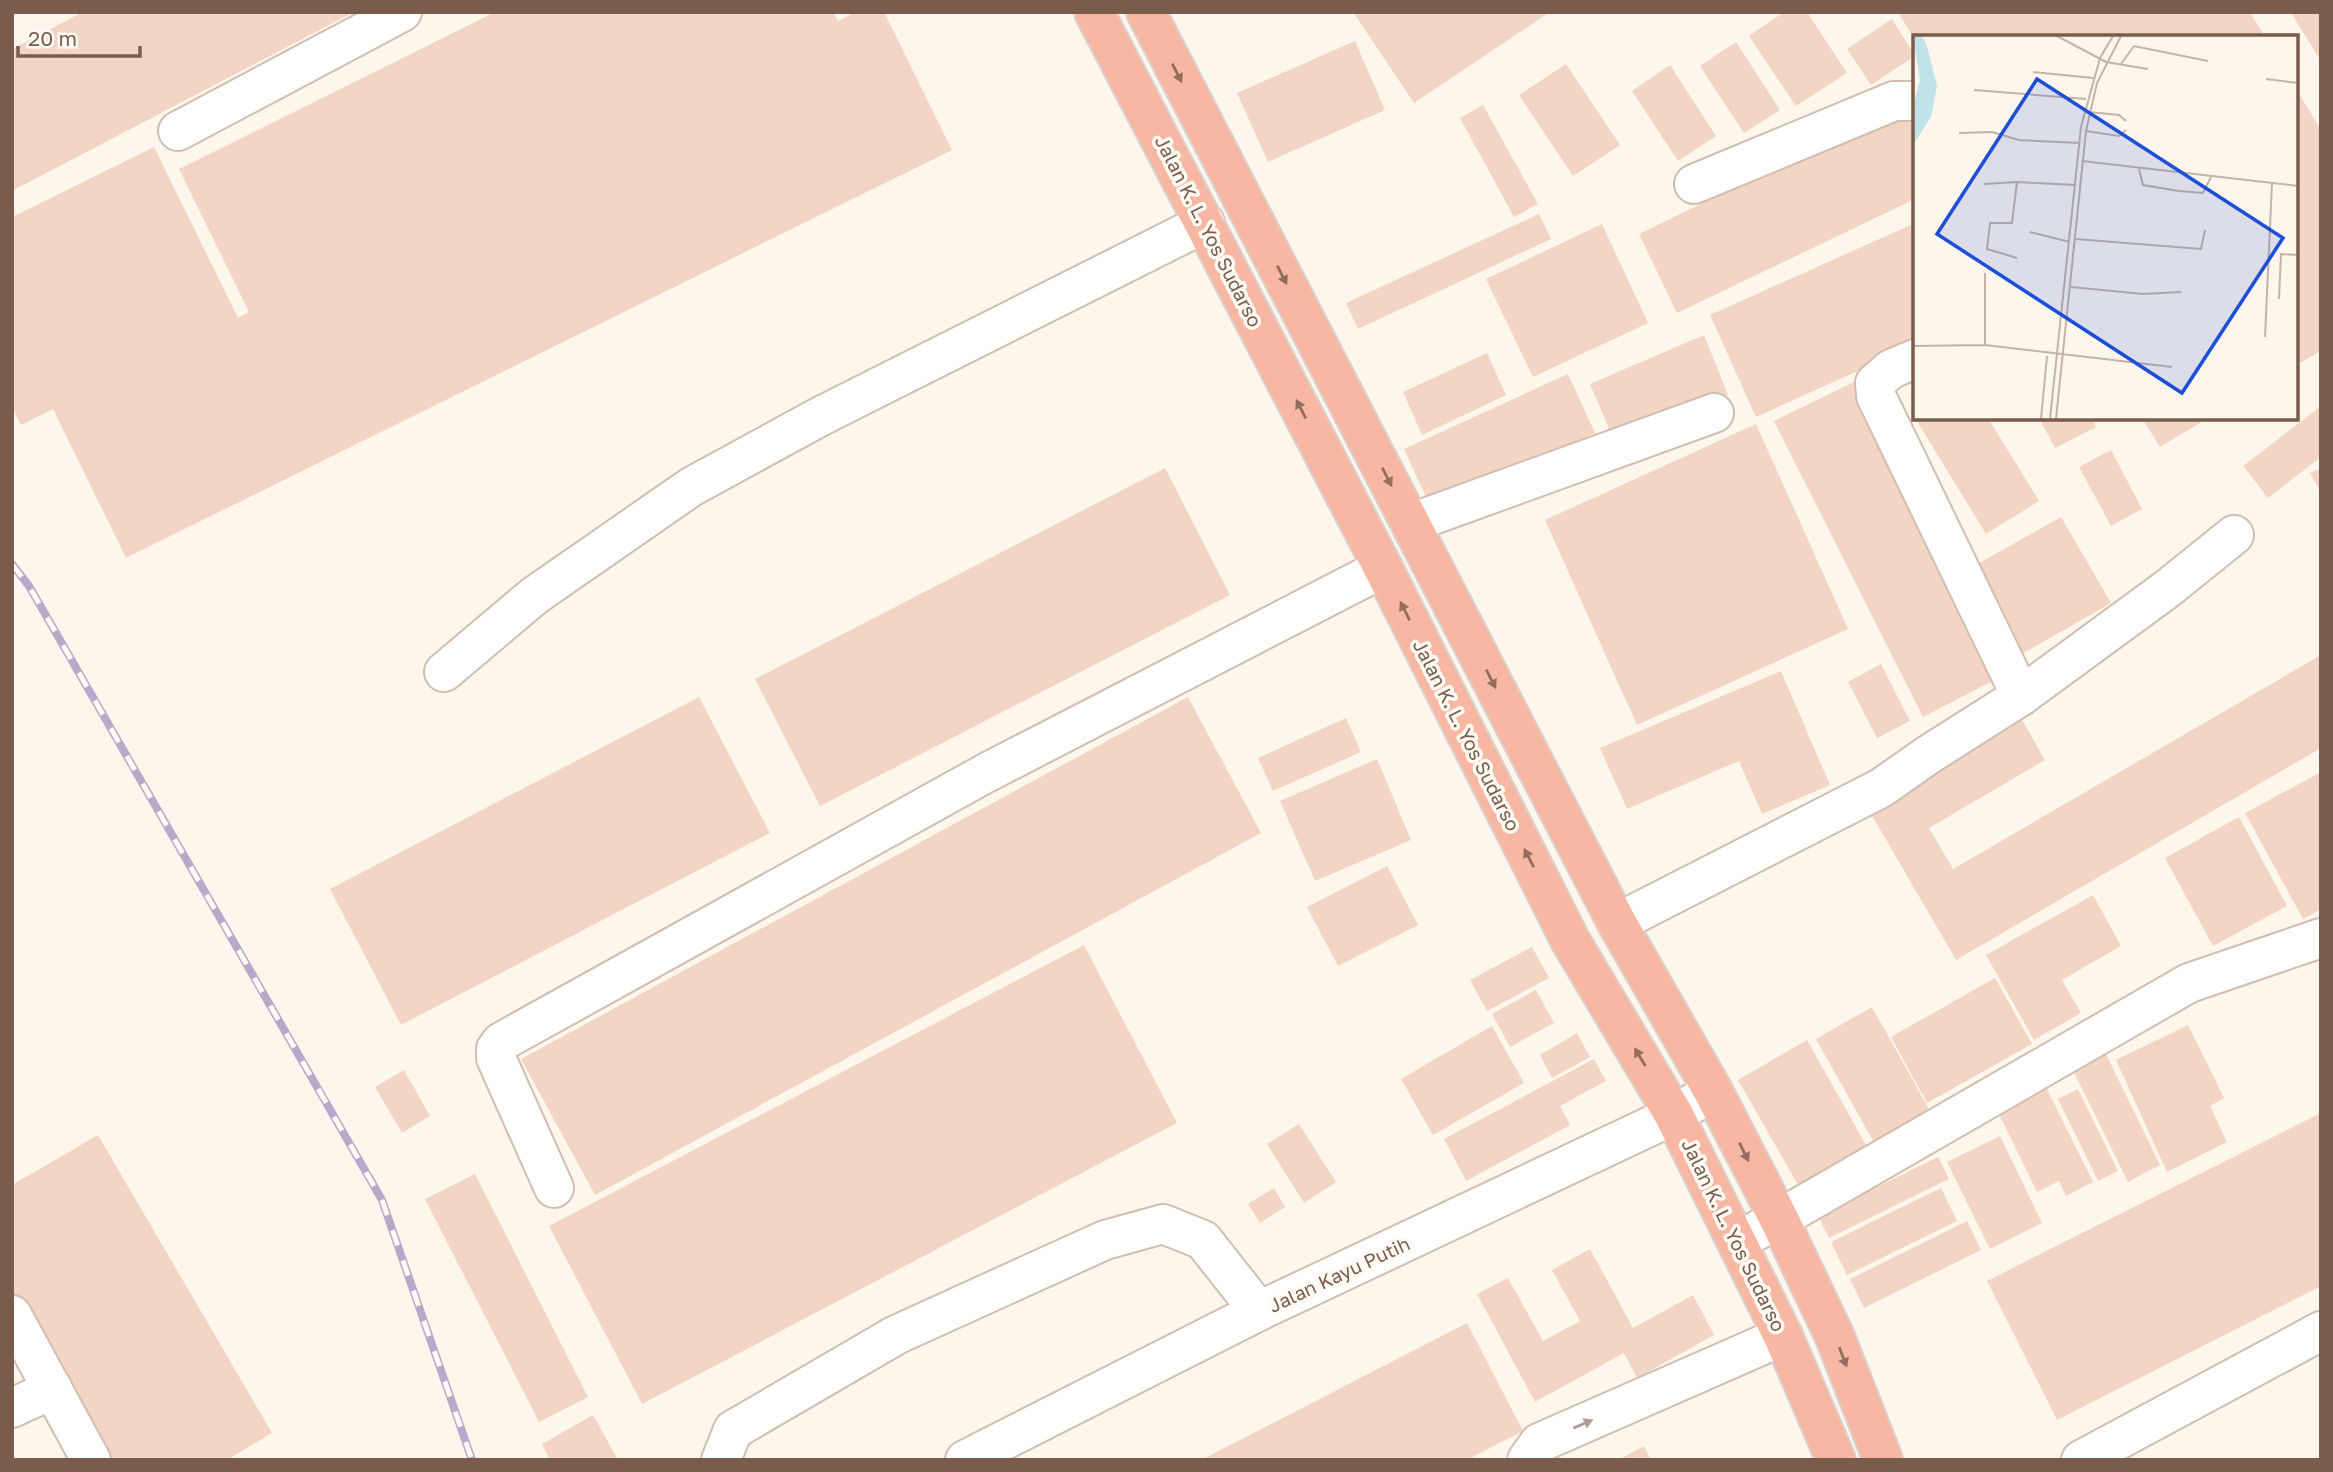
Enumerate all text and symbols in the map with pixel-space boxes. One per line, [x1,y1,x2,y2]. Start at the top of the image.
scale bar [18,14,140,58]
text: 20 m [28,25,77,51]
inset map [1913,35,2298,420]
one-way arrow [1172,63,1183,83]
street label: Jalan K. L. Yos Sudarso [1151,132,1267,330]
one-way arrow [1276,265,1288,285]
one-way arrow [1295,398,1307,418]
one-way arrow [1381,467,1393,486]
one-way arrow [1399,601,1410,621]
street label: Jalan K. L. Yos Sudarso [1409,636,1525,834]
one-way arrow [1486,669,1497,689]
one-way arrow [1523,848,1535,868]
one-way arrow [1633,1047,1646,1066]
street label: Jalan K. L. Yos Sudarso [1677,1135,1791,1335]
one-way arrow [1739,1142,1750,1162]
street label: Jalan Kayu Putih [1265,1231,1413,1317]
one-way arrow [1838,1346,1849,1367]
one-way arrow [1573,1418,1593,1430]

